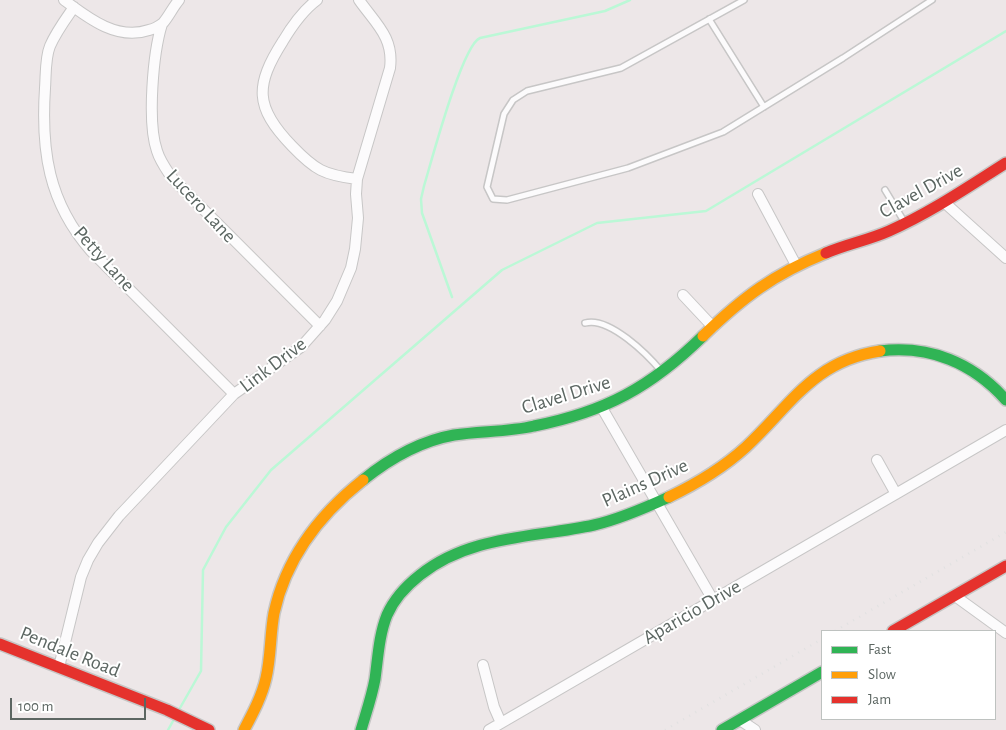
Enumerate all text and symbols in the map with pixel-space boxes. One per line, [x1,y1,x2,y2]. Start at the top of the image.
street label: Clavel Drive [875,158,967,224]
street label: Lucero Lane [161,164,241,248]
street label: Petty Lane [68,221,140,297]
street label: Link Drive [235,332,311,398]
street label: Clavel Drive [519,370,613,420]
street label: Plains Drive [598,453,692,513]
street label: Aparicio Drive [639,574,745,650]
street label: Pendale Road [16,621,124,683]
legend [821,630,996,720]
text: Fast [868,642,891,657]
text: Slow [868,667,896,682]
scale bar [12,688,149,720]
text: Jam [868,692,891,707]
text: 100 m [18,699,53,714]

